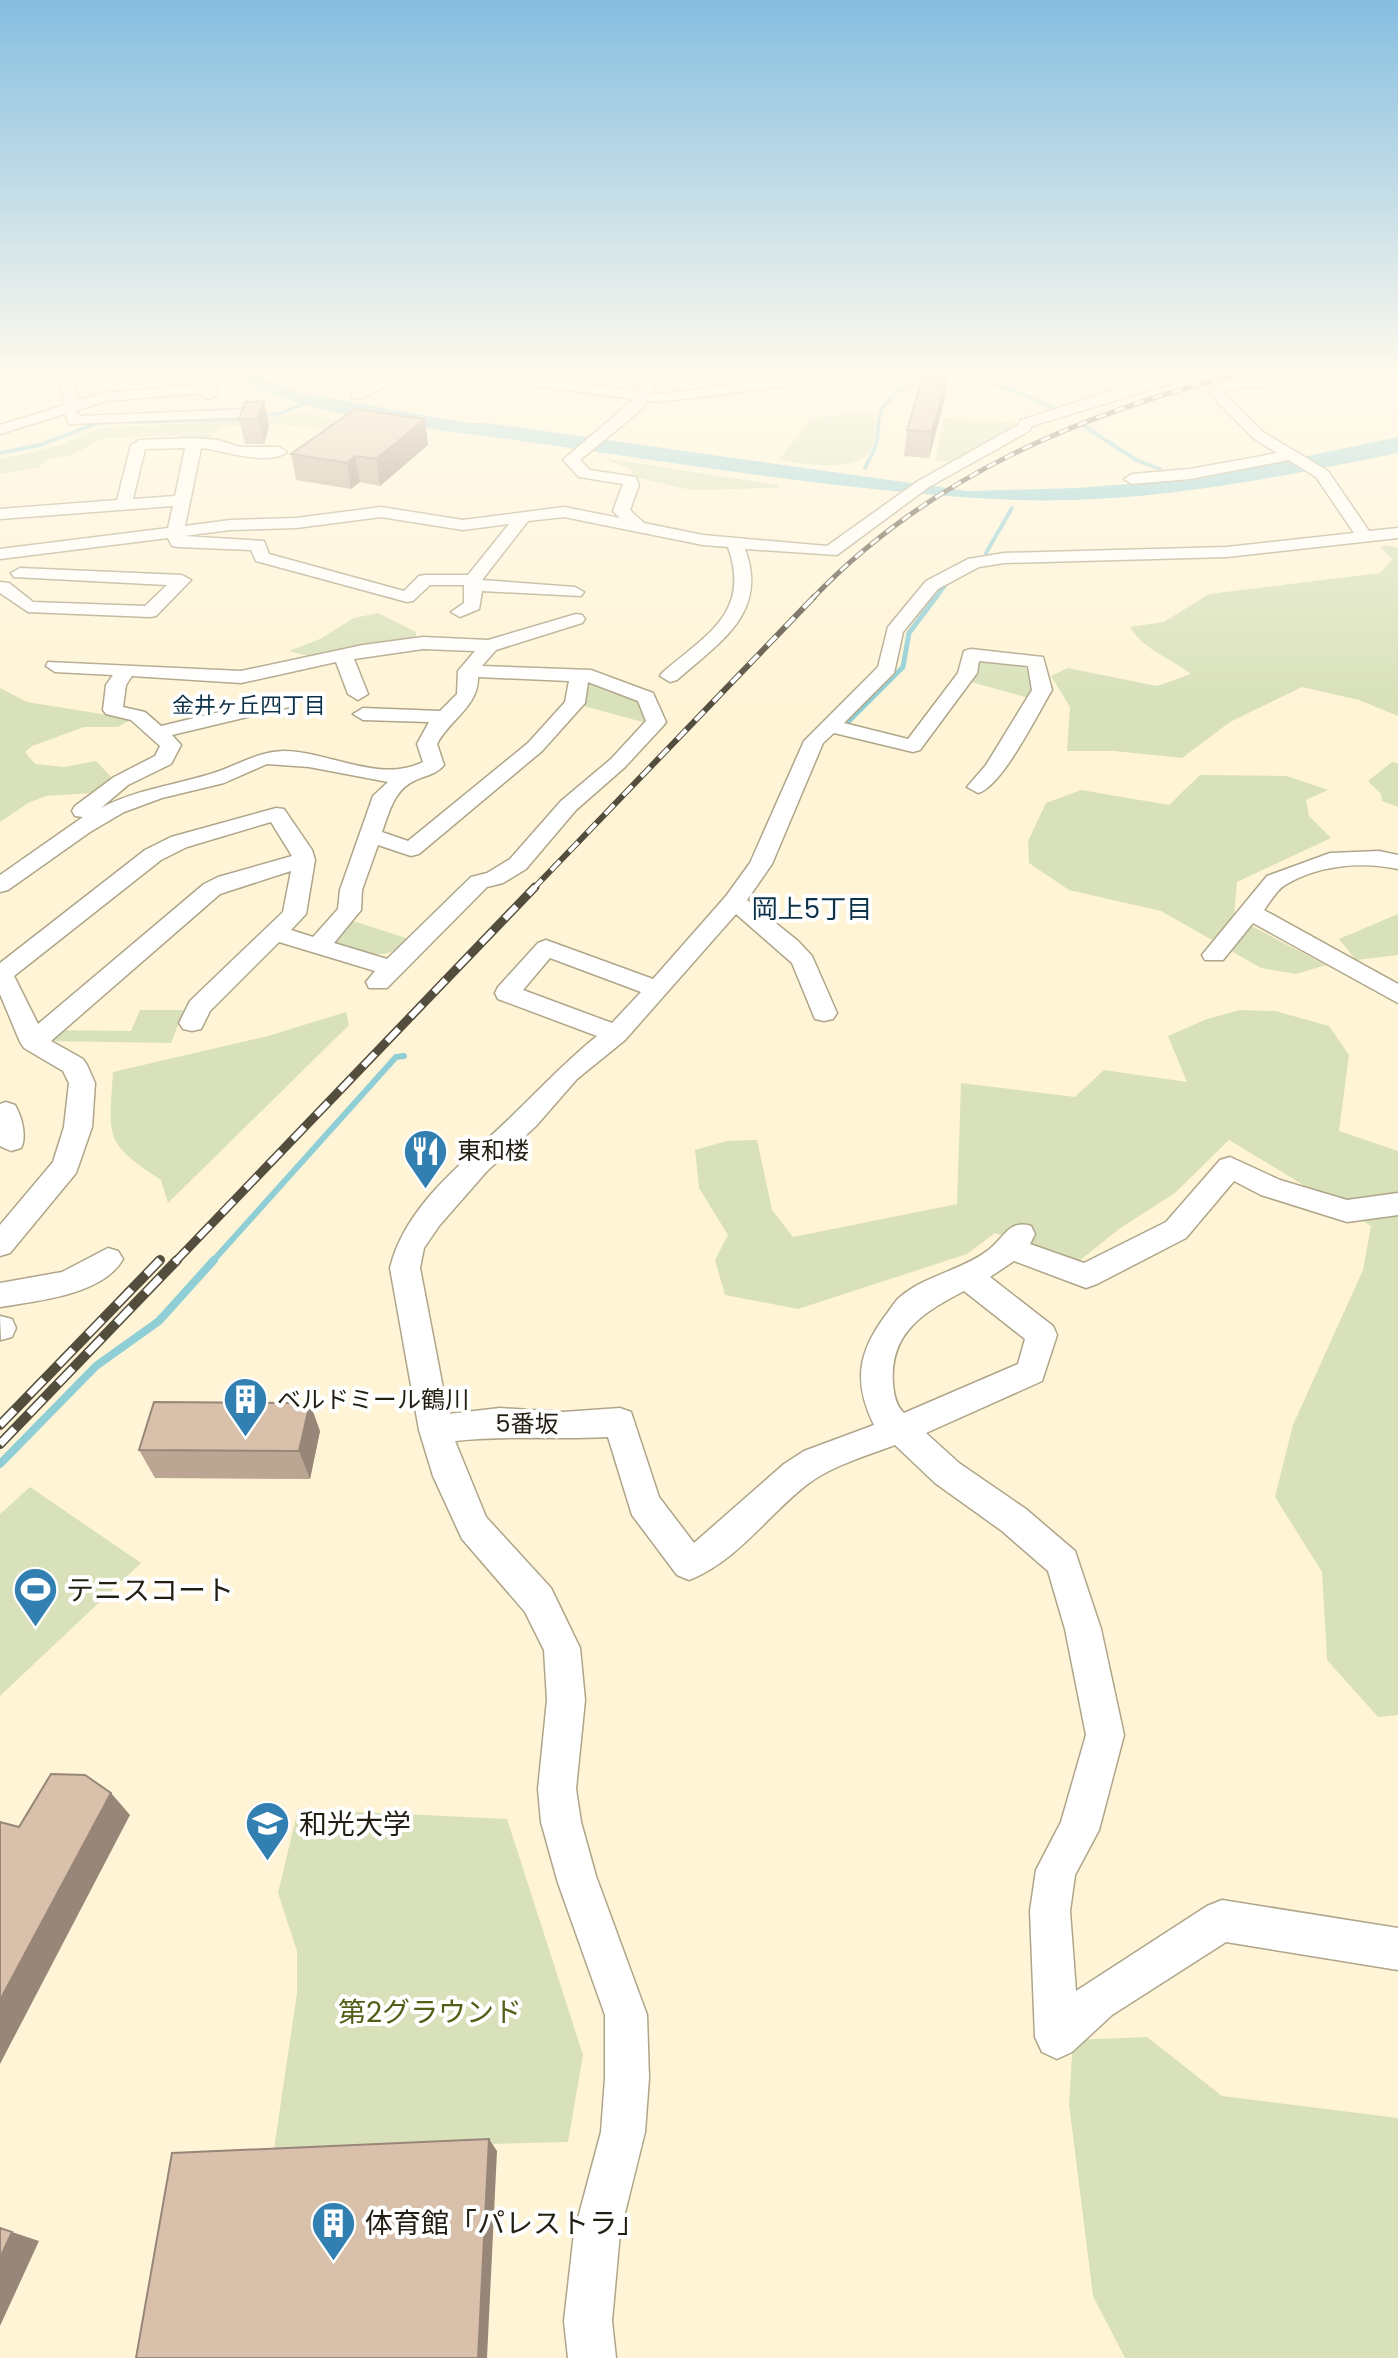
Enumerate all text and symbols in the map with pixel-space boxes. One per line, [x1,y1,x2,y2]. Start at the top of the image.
district label: 金井ヶ丘四丁目 [172,690,326,721]
district label: 岡上5丁目 [752,891,872,927]
restaurant icon: 東和楼 [402,1127,450,1190]
place label: 東和楼 [457,1134,529,1167]
building icon: ベルドミール鶴川 [222,1376,270,1439]
place label: ベルドミール鶴川 [277,1383,469,1416]
street label: 5番坂 [495,1406,559,1441]
sports icon: テニスコート [11,1566,59,1629]
place label: テニスコート [66,1571,234,1610]
school or university icon: 和光大学 [244,1800,292,1863]
place label: 和光大学 [299,1805,411,1844]
park label: 第2グラウンド [338,1993,522,2032]
building icon: 体育館「パレストラ」 [310,2199,358,2262]
place label: 体育館「パレストラ」 [365,2204,645,2243]

